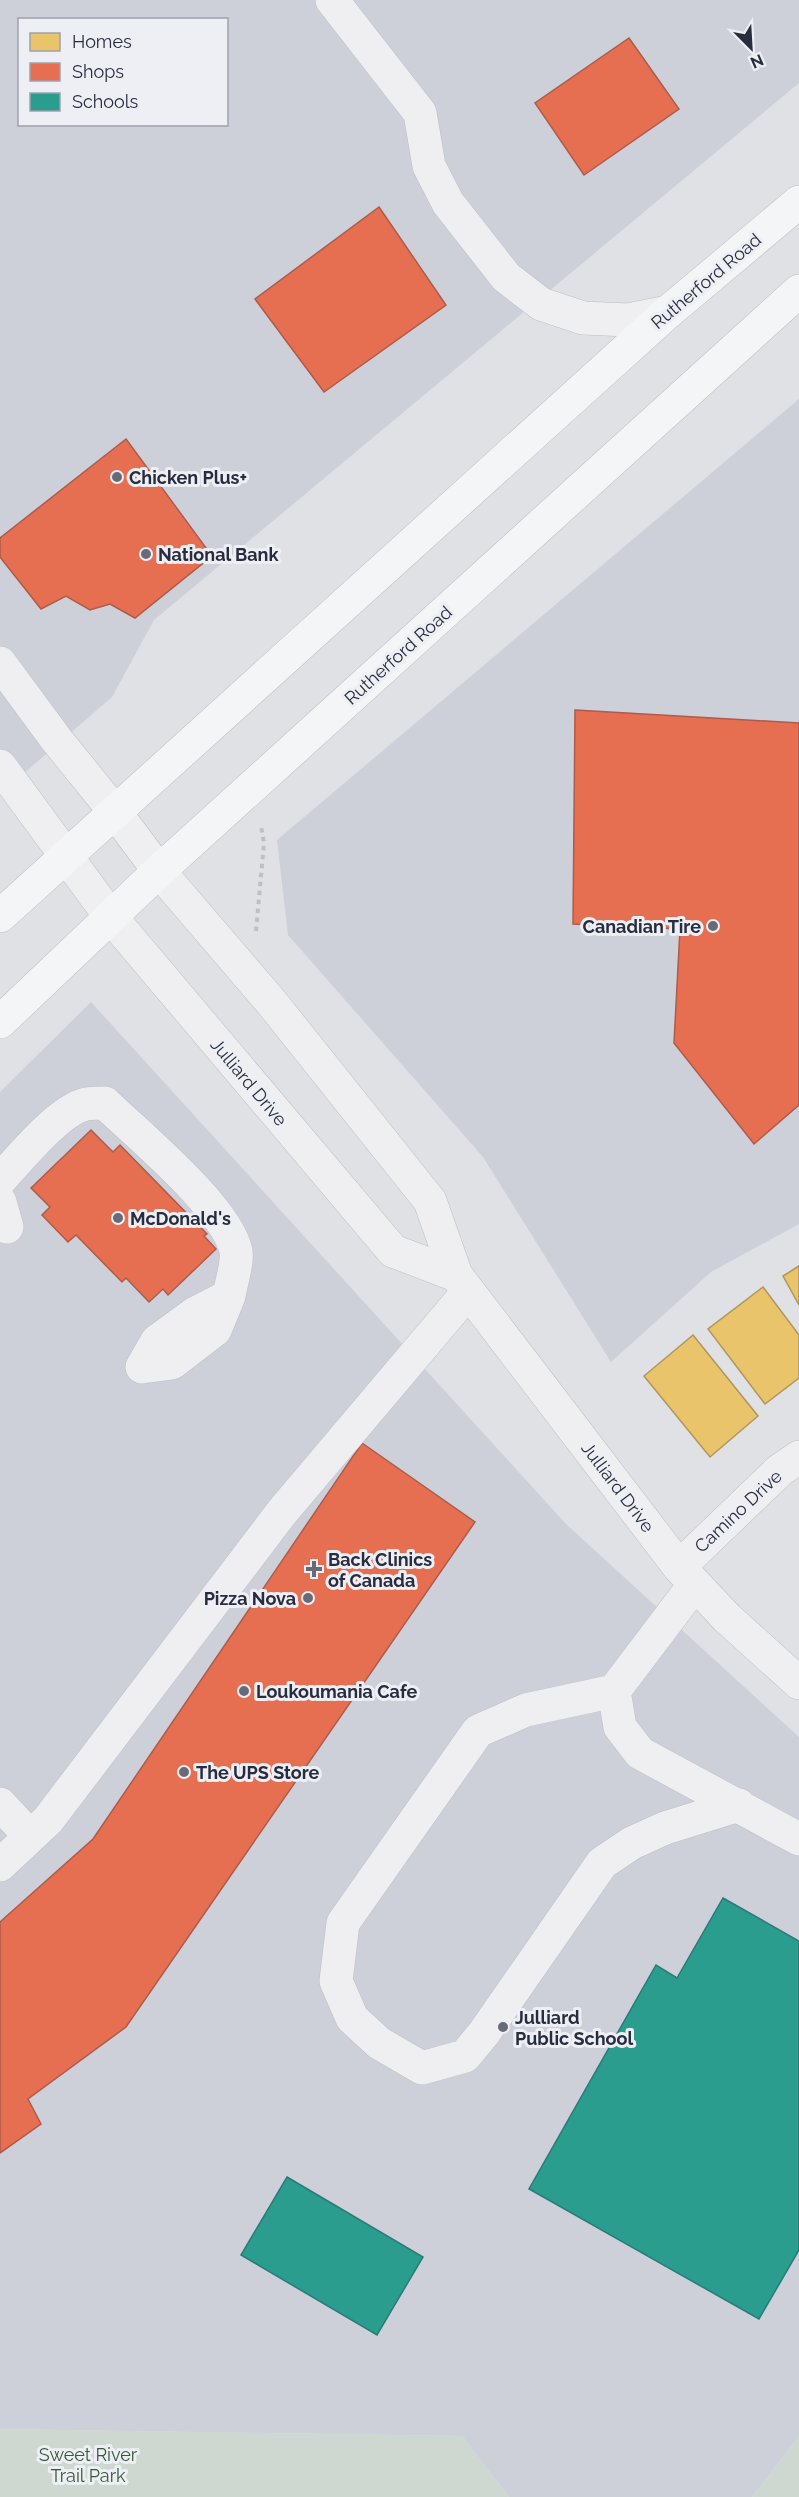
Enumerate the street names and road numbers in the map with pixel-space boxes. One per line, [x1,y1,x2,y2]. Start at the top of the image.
street label: Rutherford Road [647,229,765,333]
street label: Rutherford Road [340,601,456,709]
street label: Julliard Drive [206,1034,292,1130]
street label: Julliard Drive [577,1438,659,1537]
street label: Camino Drive [690,1465,786,1557]

